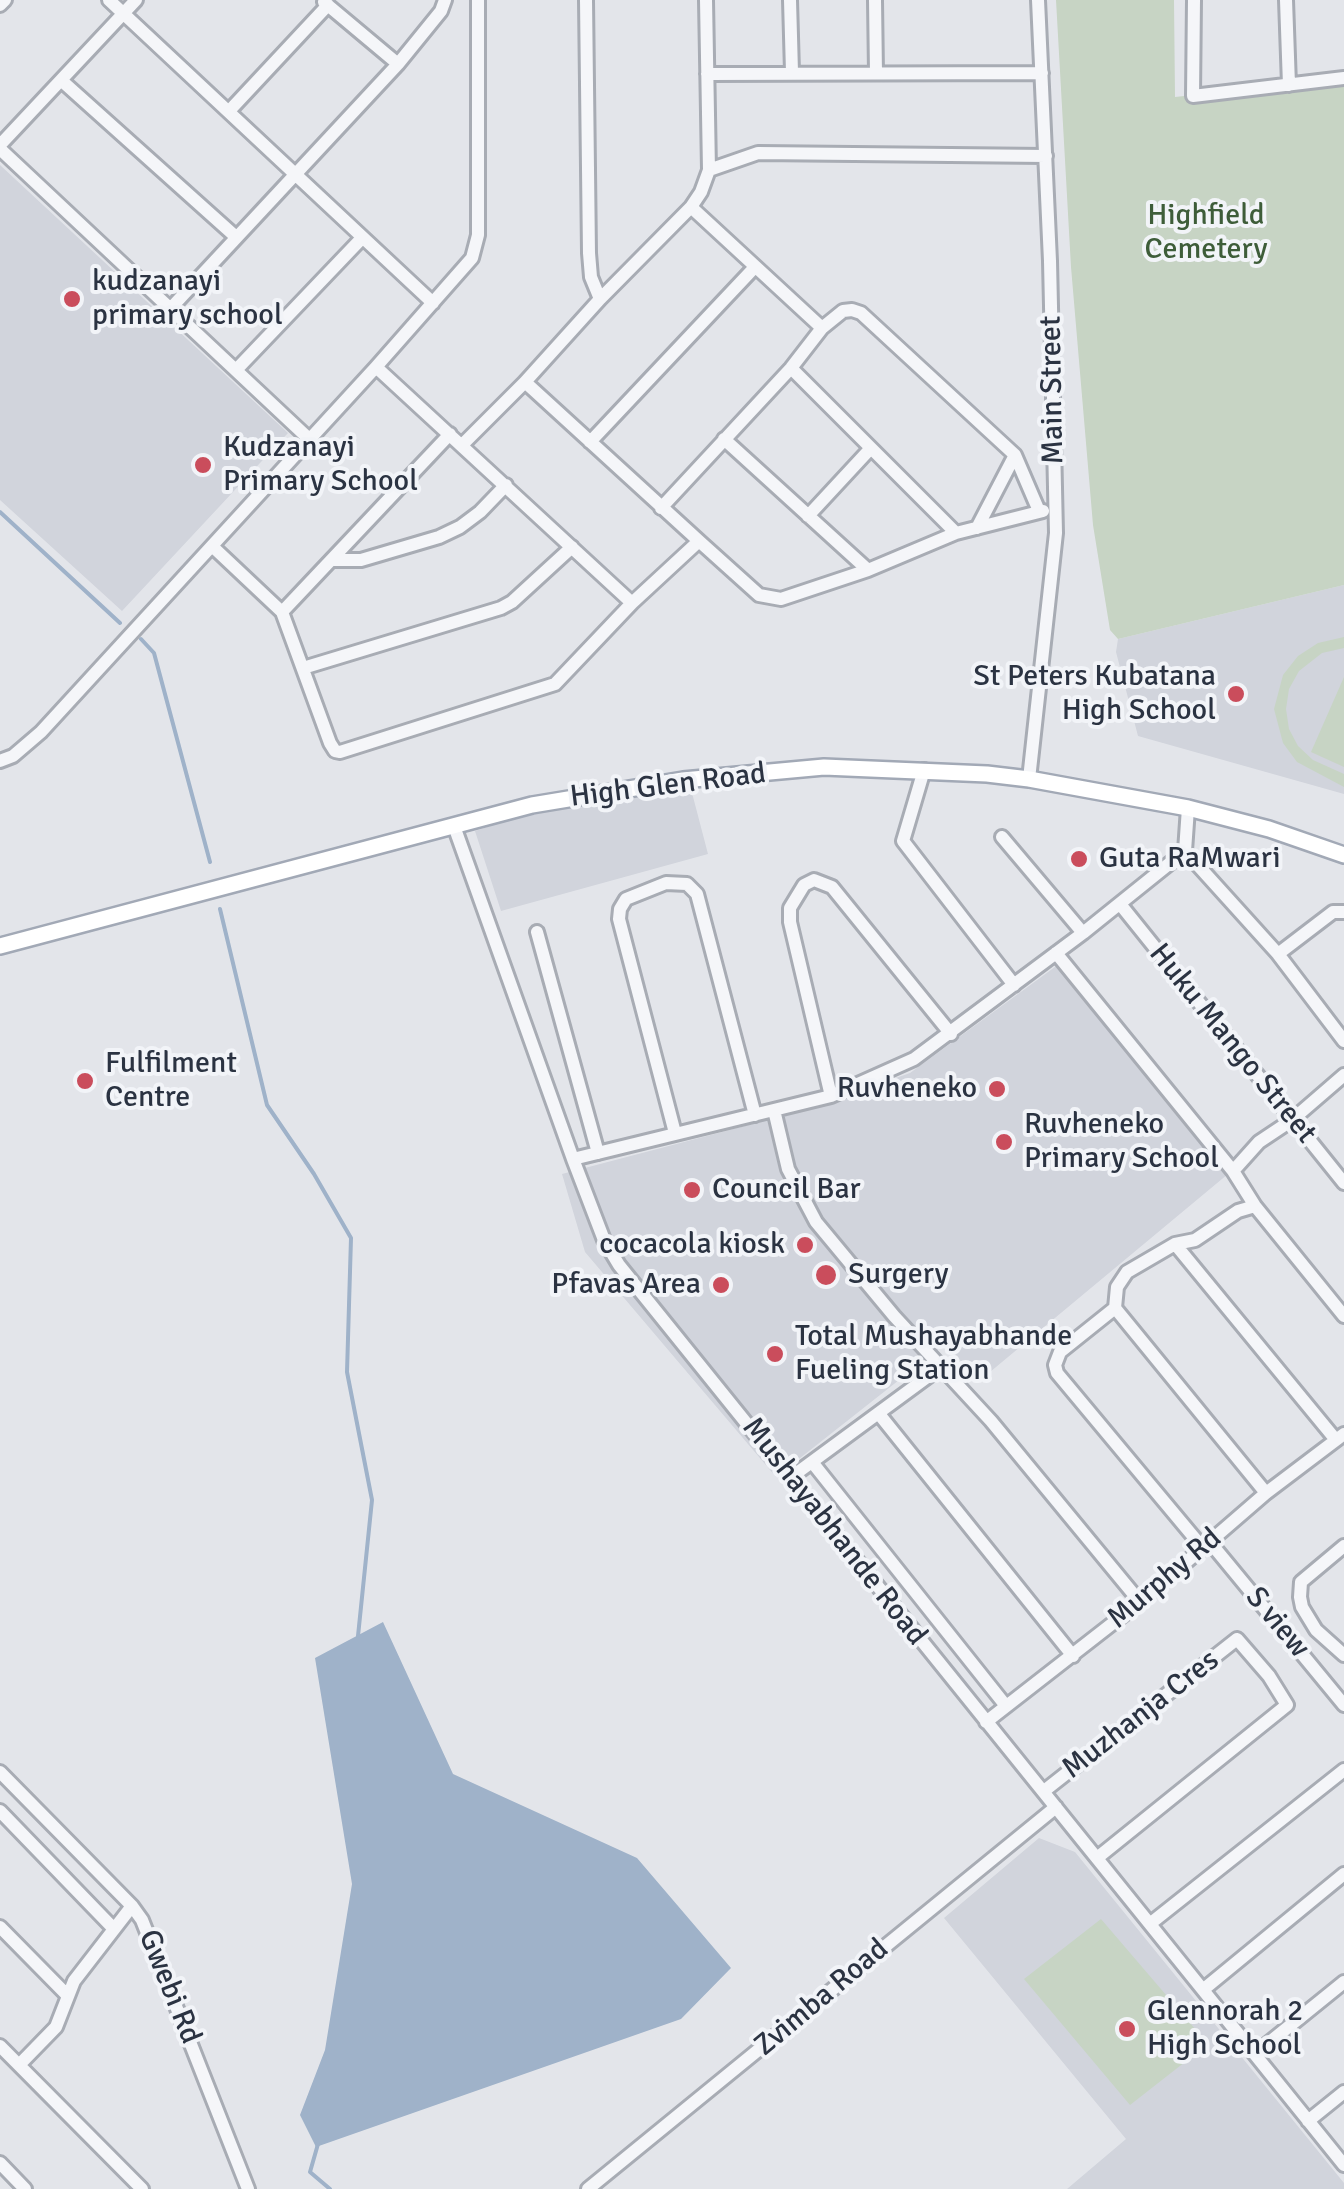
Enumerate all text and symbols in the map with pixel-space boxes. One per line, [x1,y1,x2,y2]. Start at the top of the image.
park label: Highfield Cemetery [1145,198,1267,268]
place label: kudzanayi primary school [92,264,283,334]
marker: kudzanayi primary school [61,288,83,310]
street label: Main Street [1034,315,1072,465]
place label: Kudzanayi Primary School [223,430,418,500]
marker: Kudzanayi Primary School [192,454,214,476]
place label: St Peters Kubatana High School [973,659,1216,730]
marker: St Peters Kubatana High School [1225,683,1247,705]
street label: High Glen Road [568,756,768,816]
place label: Guta RaMwari [1099,841,1281,877]
marker: Guta RaMwari [1068,848,1090,870]
street label: Huku Mango Street [1141,937,1323,1151]
place label: Fulfilment Centre [105,1046,237,1116]
marker: Fulfilment Centre [74,1070,96,1092]
place label: Ruvheneko [837,1071,977,1107]
marker: Ruvheneko [986,1078,1008,1100]
place label: Ruvheneko Primary School [1024,1107,1219,1178]
marker: Ruvheneko Primary School [993,1131,1015,1153]
place label: Council Bar [712,1172,861,1208]
marker: Council Bar [681,1179,703,1201]
place label: cocacola kiosk [599,1227,785,1263]
marker: cocacola kiosk [794,1234,816,1256]
place label: Surgery [848,1257,949,1293]
marker: Surgery [813,1262,839,1288]
place label: Pfavas Area [551,1267,701,1303]
marker: Pfavas Area [710,1274,732,1296]
place label: Total Mushayabhande Fueling Station [795,1319,1072,1390]
marker: Total Mushayabhande Fueling Station [764,1343,786,1365]
street label: Mushayabhande Road [734,1411,934,1653]
street label: Murphy Rd [1101,1521,1229,1637]
street label: S view [1237,1580,1317,1666]
street label: Muzhanja Cres [1056,1643,1226,1787]
street label: Gwebi Rd [130,1925,208,2049]
street label: Zvimba Road [748,1932,896,2064]
place label: Glennorah 2 High School [1147,1994,1303,2064]
marker: Glennorah 2 High School [1116,2018,1138,2040]

